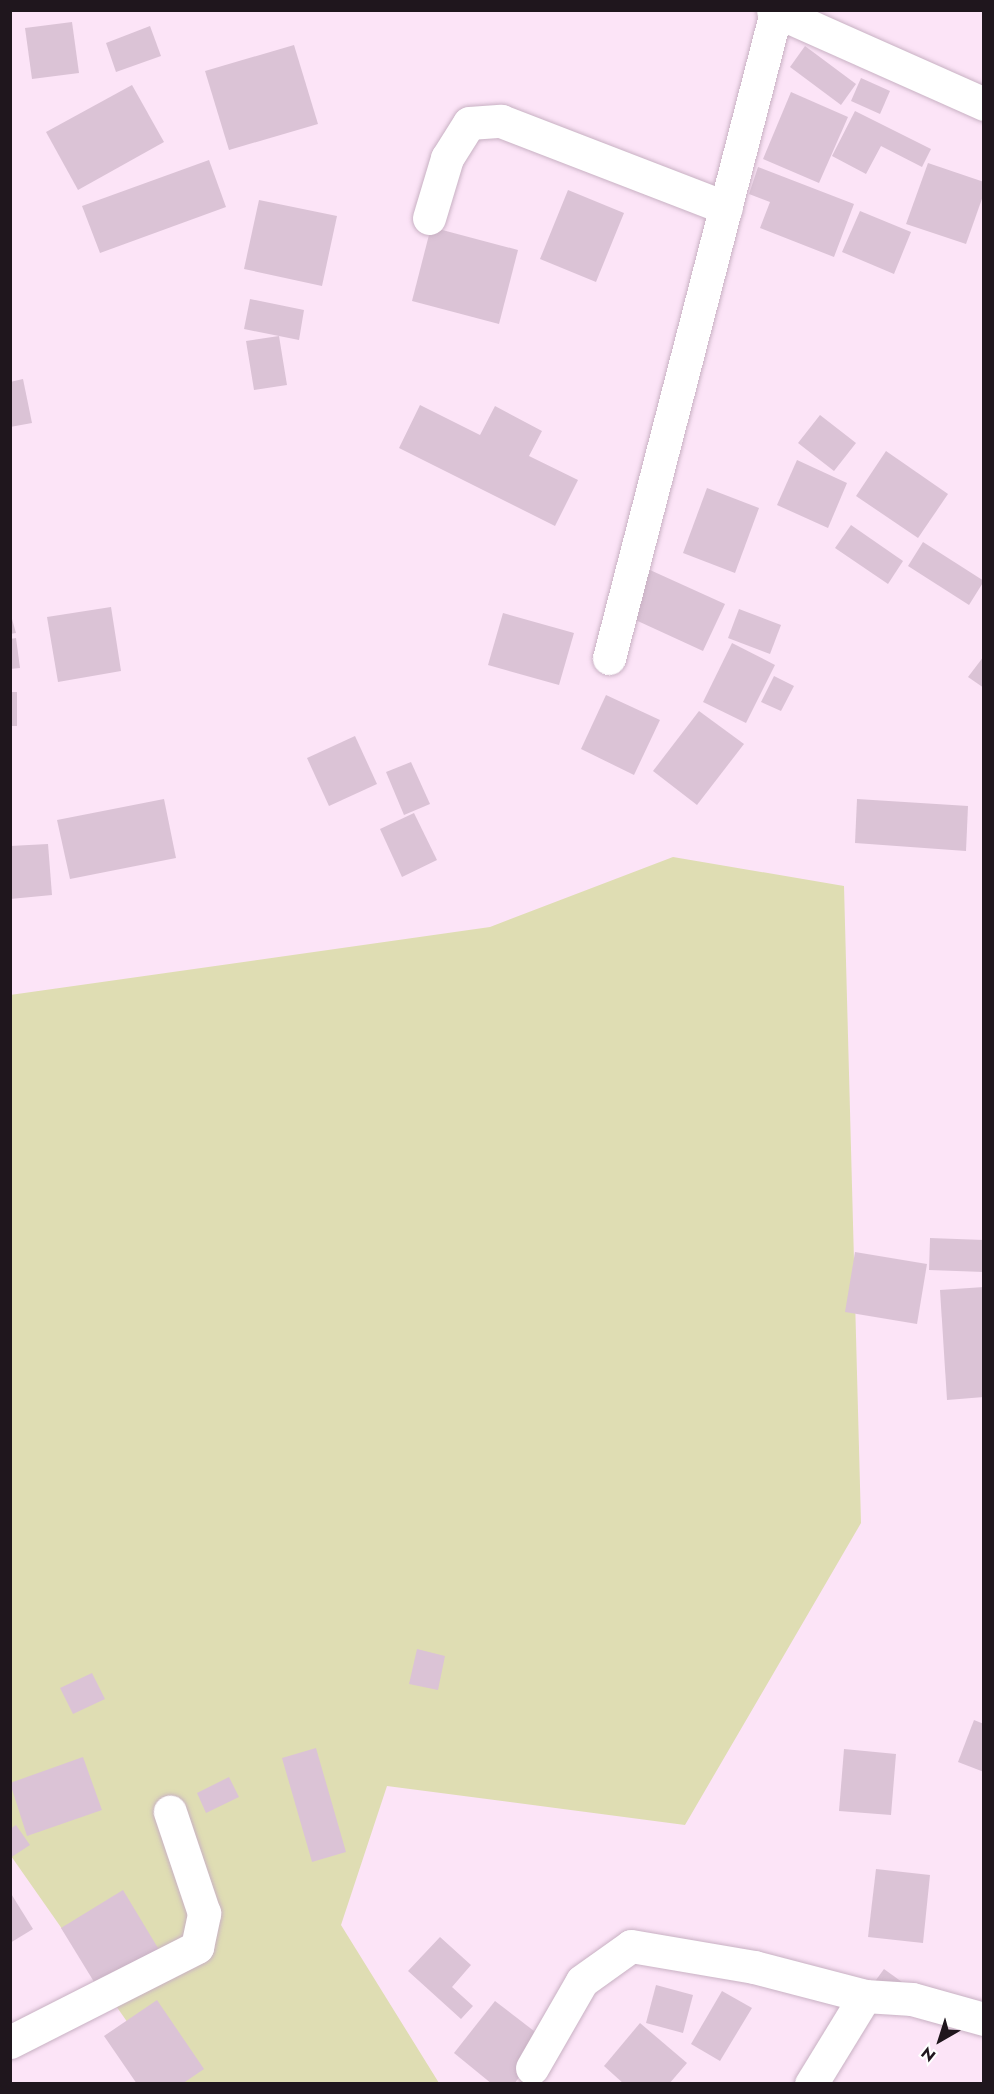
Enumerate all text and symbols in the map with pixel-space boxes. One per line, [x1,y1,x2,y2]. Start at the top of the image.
north arrow [910,2010,970,2070]
text: N [916,2041,941,2067]

